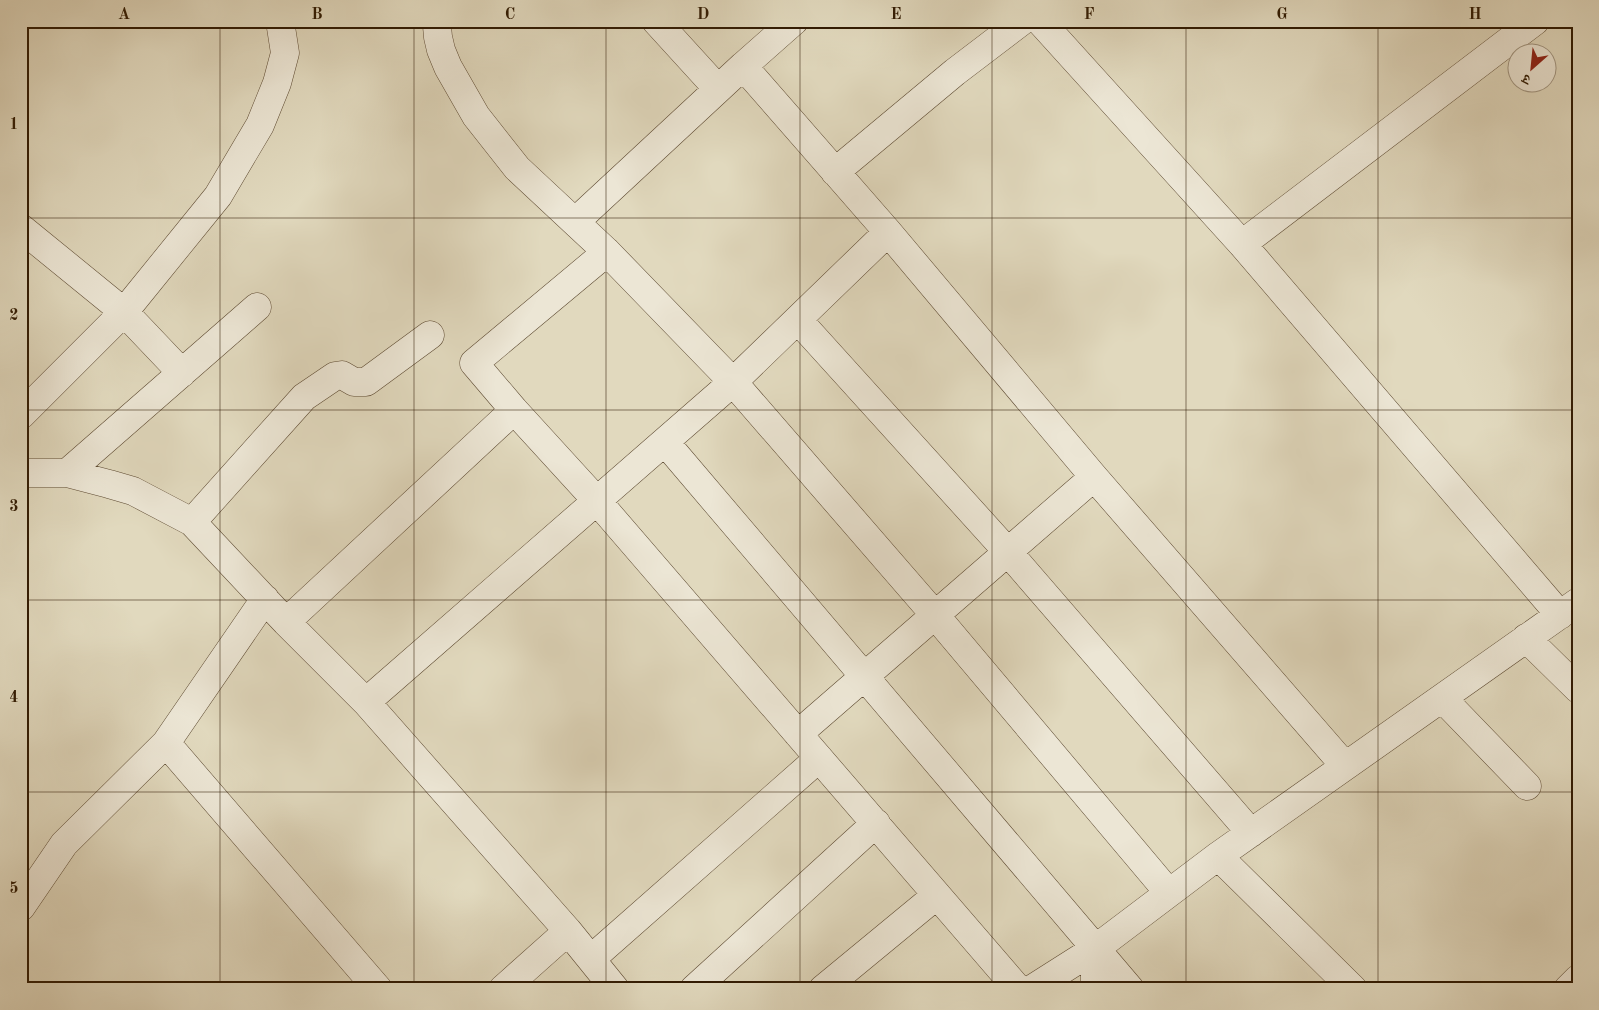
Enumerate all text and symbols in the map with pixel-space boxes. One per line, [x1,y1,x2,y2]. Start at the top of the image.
text: A [118,7,130,23]
text: B [311,7,323,23]
text: C [505,7,515,23]
text: D [697,7,709,23]
text: E [890,7,902,23]
text: F [1084,7,1095,23]
text: G [1276,7,1288,23]
text: H [1468,7,1482,23]
north arrow [1506,42,1556,92]
text: उ [1519,70,1534,87]
text: 1 [9,117,19,133]
text: 2 [9,308,19,324]
text: 3 [9,499,19,515]
text: 4 [9,690,19,706]
text: 5 [9,881,19,897]

